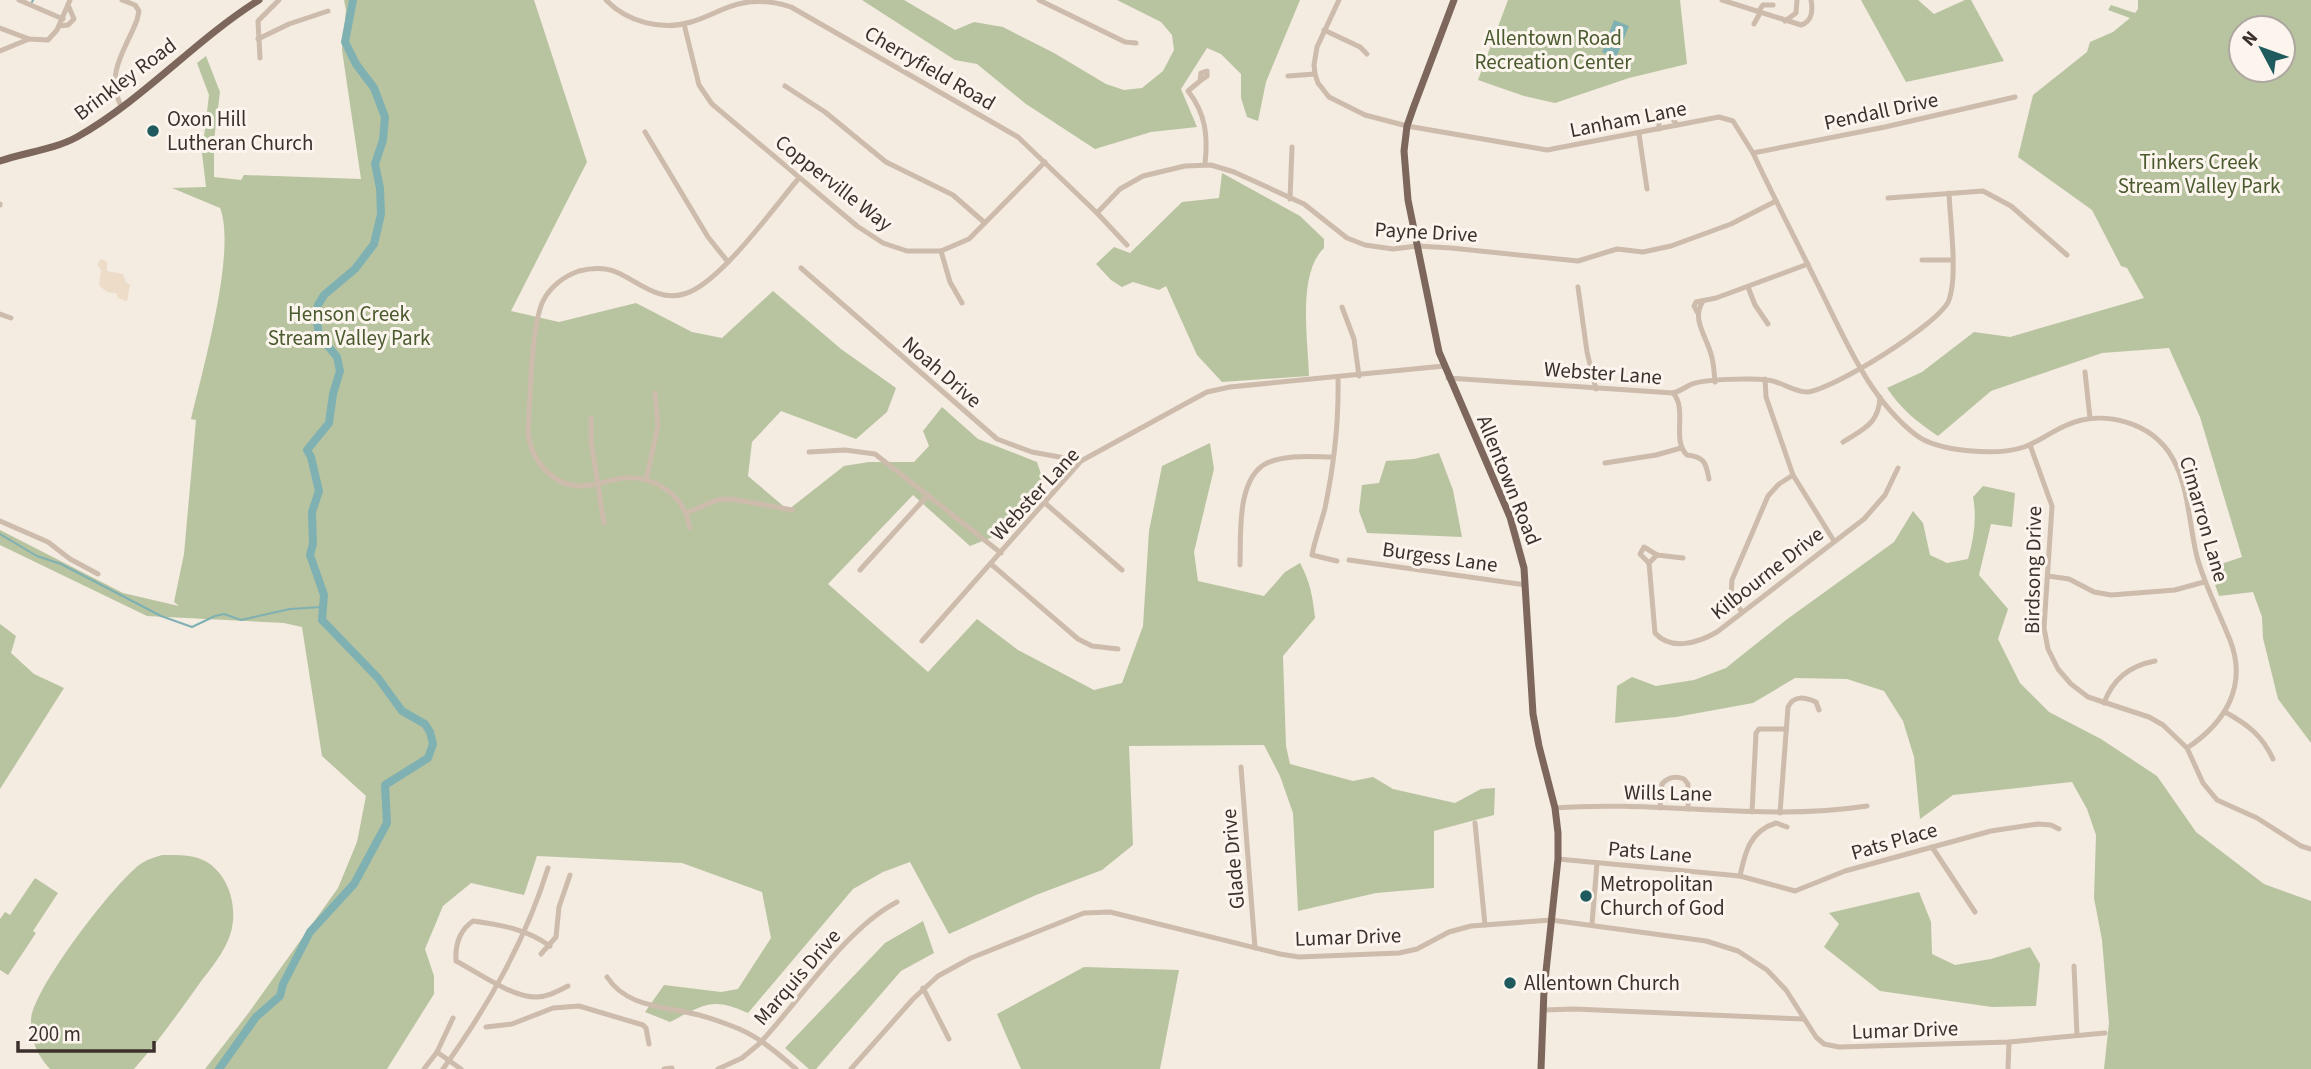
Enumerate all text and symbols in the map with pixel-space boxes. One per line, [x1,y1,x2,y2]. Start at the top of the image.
north arrow [2227,14,2297,84]
street label: Cherryfield Road [859,18,1001,118]
park label: Allentown Road Recreation Center [1475,23,1632,77]
text: N [2236,25,2265,52]
street label: Brinkley Road [67,30,183,128]
street label: Pendall Drive [1821,84,1941,138]
street label: Lanham Lane [1567,93,1689,145]
place label: Oxon Hill Lutheran Church [167,104,313,158]
marker: Oxon Hill Lutheran Church [145,123,161,139]
street label: Copperville Way [769,128,899,239]
park label: Tinkers Creek Stream Valley Park [2118,147,2281,201]
street label: Payne Drive [1374,214,1478,250]
park label: Henson Creek Stream Valley Park [268,299,431,353]
street label: Noah Drive [896,329,988,415]
street label: Webster Lane [1543,354,1663,392]
street label: Allentown Road [1469,410,1549,550]
street label: Webster Lane [984,441,1086,547]
street label: Cimarron Lane [2172,453,2236,585]
street label: Birdsong Drive [2017,506,2049,634]
street label: Kilbourne Drive [1704,519,1830,627]
street label: Burgess Lane [1380,534,1500,580]
street label: Wills Lane [1624,777,1712,809]
street label: Glade Drive [1214,808,1252,910]
street label: Pats Place [1847,814,1941,868]
street label: Pats Lane [1607,833,1693,871]
place label: Metropolitan Church of God [1600,869,1725,923]
marker: Metropolitan Church of God [1578,888,1594,904]
street label: Lumar Drive [1294,920,1402,954]
street label: Marquis Drive [746,922,848,1032]
place label: Allentown Church [1524,968,1680,998]
marker: Allentown Church [1502,975,1518,991]
scale bar [18,1010,154,1054]
street label: Lumar Drive [1851,1013,1959,1047]
text: 200 m [28,1019,81,1049]

